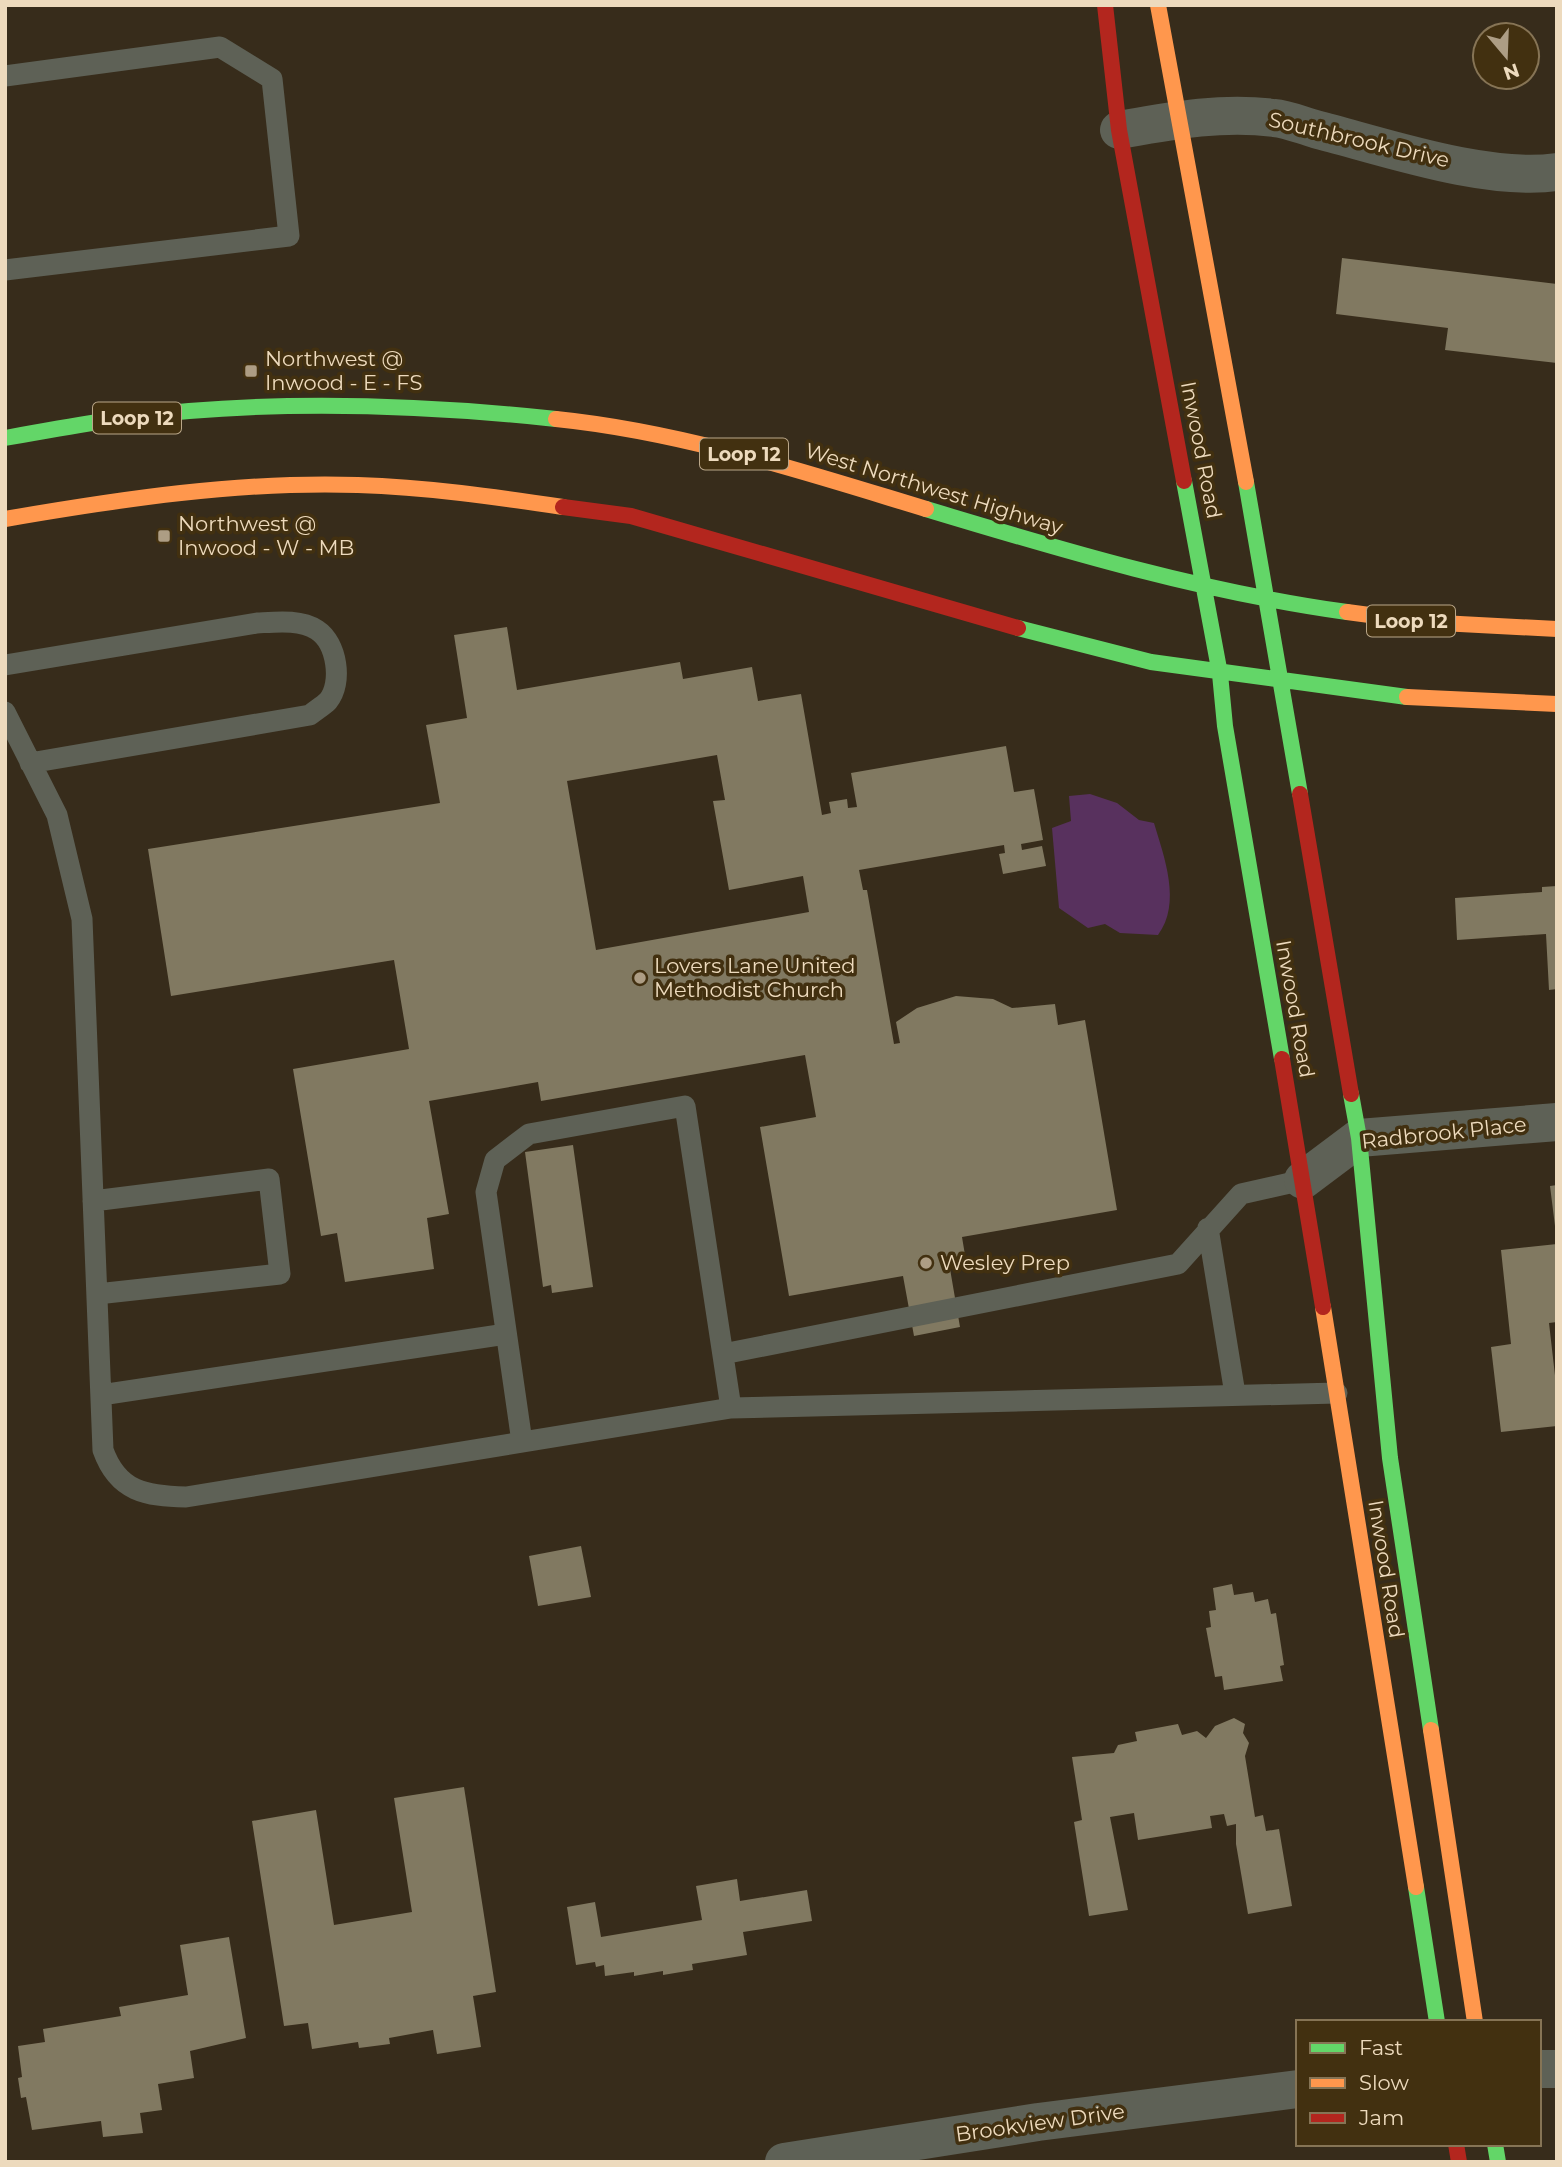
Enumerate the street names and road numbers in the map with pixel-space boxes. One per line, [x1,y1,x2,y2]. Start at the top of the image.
street label: Southbrook Drive [1266,107,1452,172]
street label: Inwood Road [1176,379,1227,521]
road number: Loop 12 [93,402,181,434]
street label: West Northwest Highway [802,437,1067,540]
road number: Loop 12 [700,438,788,470]
road number: Loop 12 [1367,606,1455,636]
street label: Inwood Road [1271,938,1320,1080]
street label: Radbrook Place [1360,1111,1528,1154]
street label: Inwood Road [1363,1498,1410,1640]
street label: Brookview Drive [954,2098,1126,2147]

